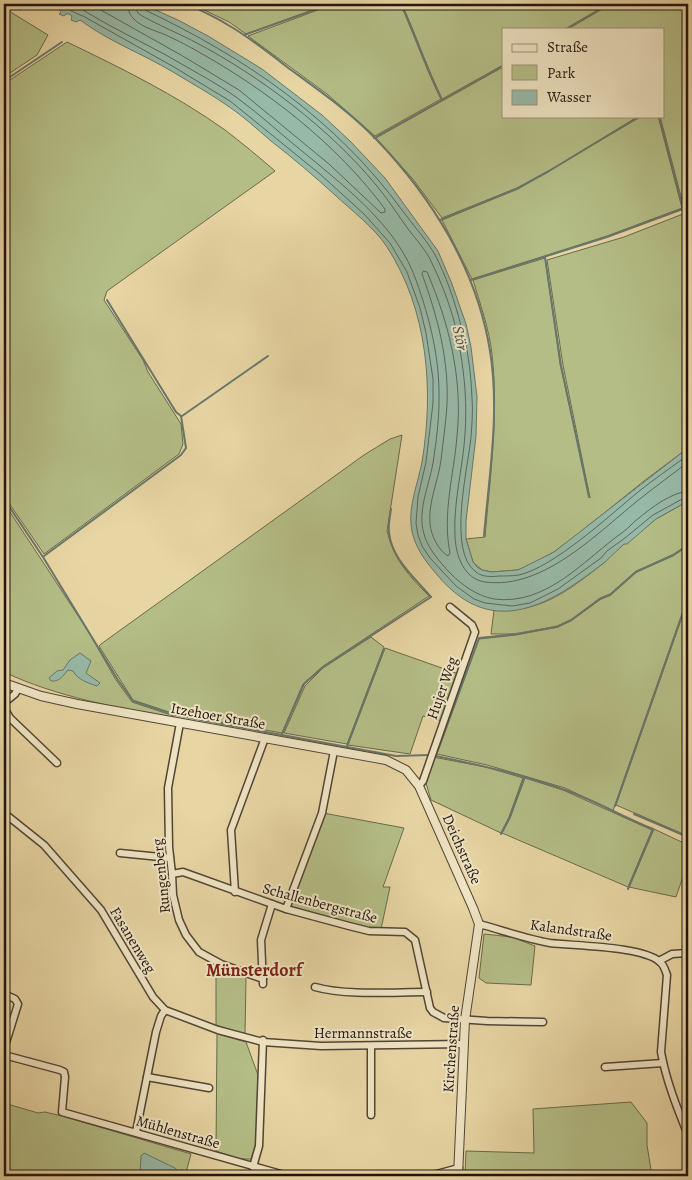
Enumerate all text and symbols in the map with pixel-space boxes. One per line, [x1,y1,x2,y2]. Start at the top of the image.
legend [502,28,664,118]
text: Straße [547,37,588,57]
text: Park [547,63,576,83]
text: Wasser [546,87,592,107]
water label: Stör [447,324,473,353]
street label: Hujer Weg [422,653,462,722]
street label: Itzehoer Straße [169,698,267,734]
street label: Deichstraße [438,811,487,888]
street label: Rungenberg [147,837,175,914]
street label: Schallenbergstraße [260,878,380,928]
street label: Fasanenweg [105,903,161,977]
street label: Kalandstraße [529,914,613,946]
district label: Münsterdorf [206,958,305,982]
street label: Kirchenstraße [438,1004,464,1093]
street label: Hermannstraße [314,1023,413,1043]
street label: Mühlenstraße [134,1110,222,1154]

